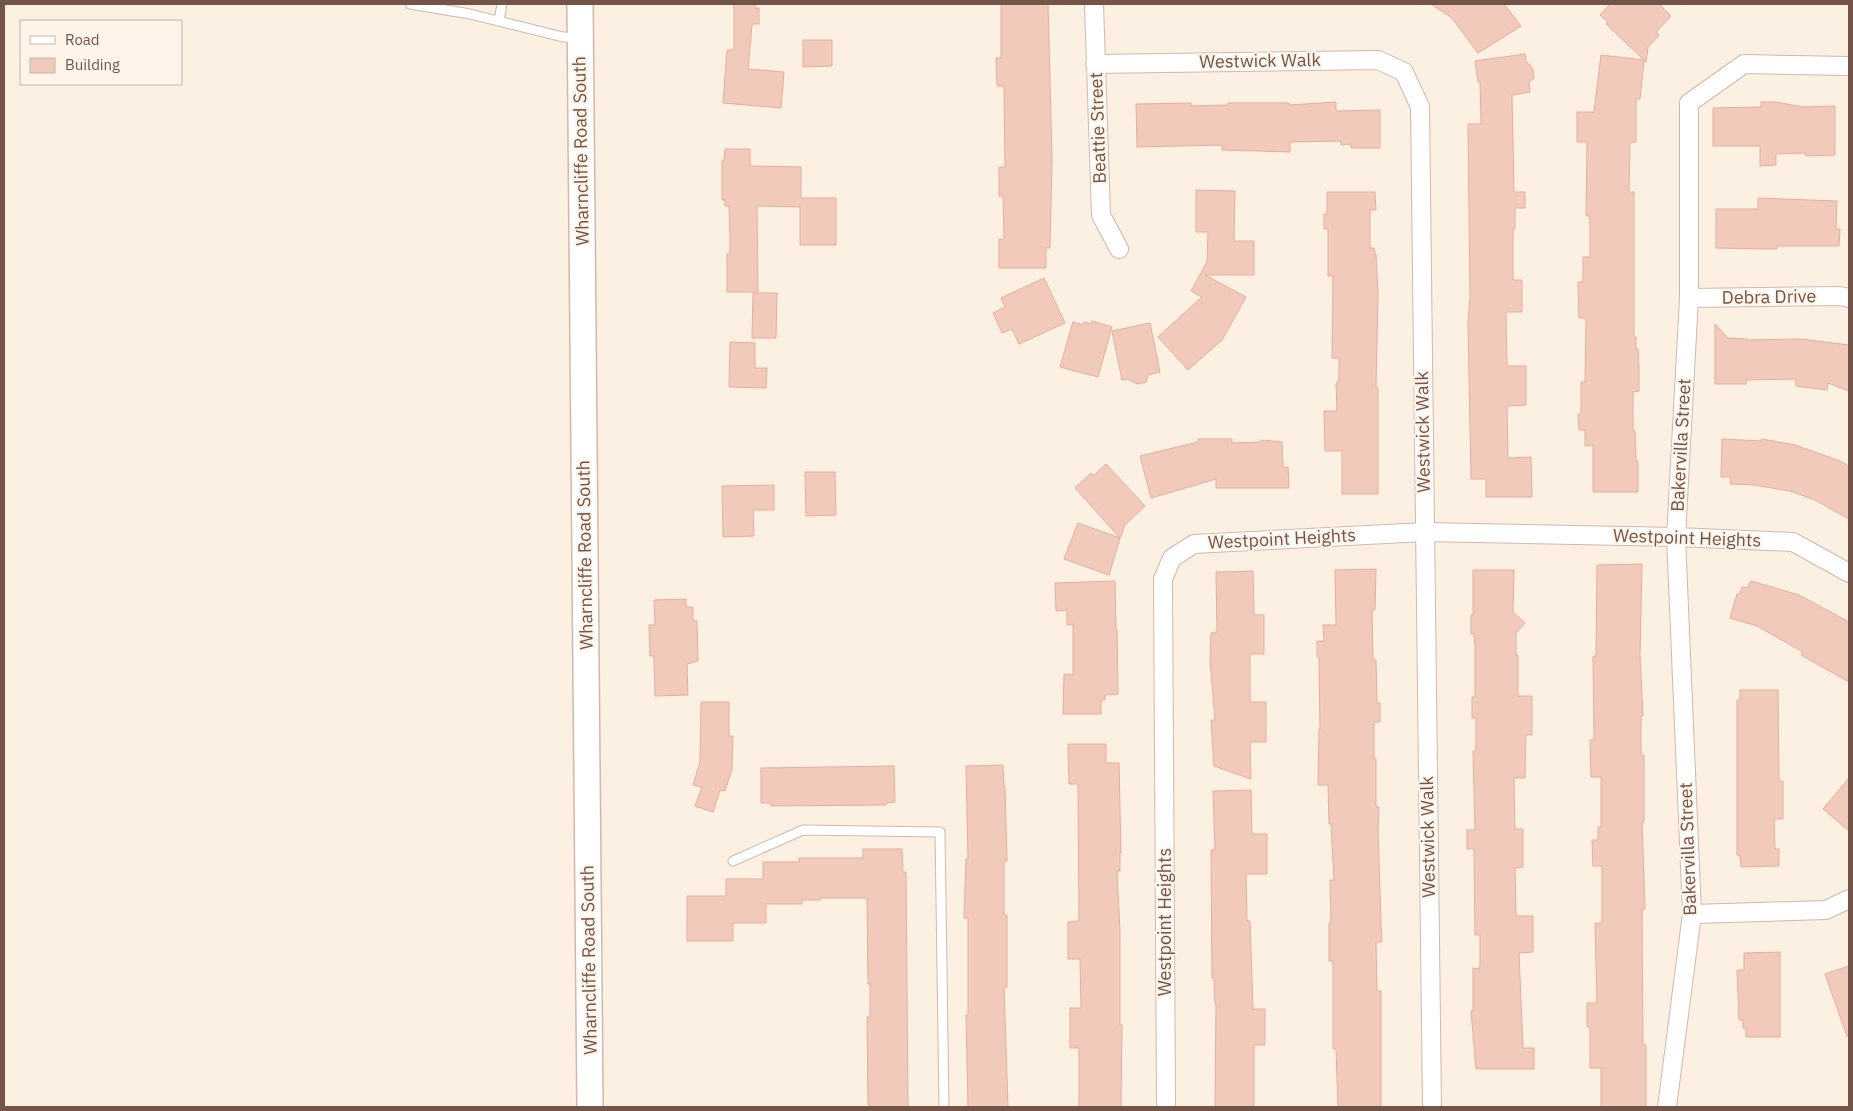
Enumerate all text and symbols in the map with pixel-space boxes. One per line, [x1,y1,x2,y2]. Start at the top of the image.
legend [20,20,182,85]
text: Road [65,30,100,49]
street label: Westwick Walk [1199,48,1321,73]
text: Building [65,55,120,74]
street label: Wharncliffe Road South [567,56,594,246]
street label: Beattie Street [1084,72,1111,184]
street label: Debra Drive [1722,284,1817,309]
street label: Westwick Walk [1410,371,1435,493]
street label: Bakervilla Street [1666,378,1695,512]
street label: Wharncliffe Road South [571,460,598,650]
street label: Westpoint Heights [1207,523,1357,554]
street label: Westpoint Heights [1612,523,1762,552]
street label: Westwick Walk [1415,776,1440,898]
street label: Bakervilla Street [1674,782,1701,916]
street label: Westpoint Heights [1153,848,1176,996]
street label: Wharncliffe Road South [575,865,602,1055]

